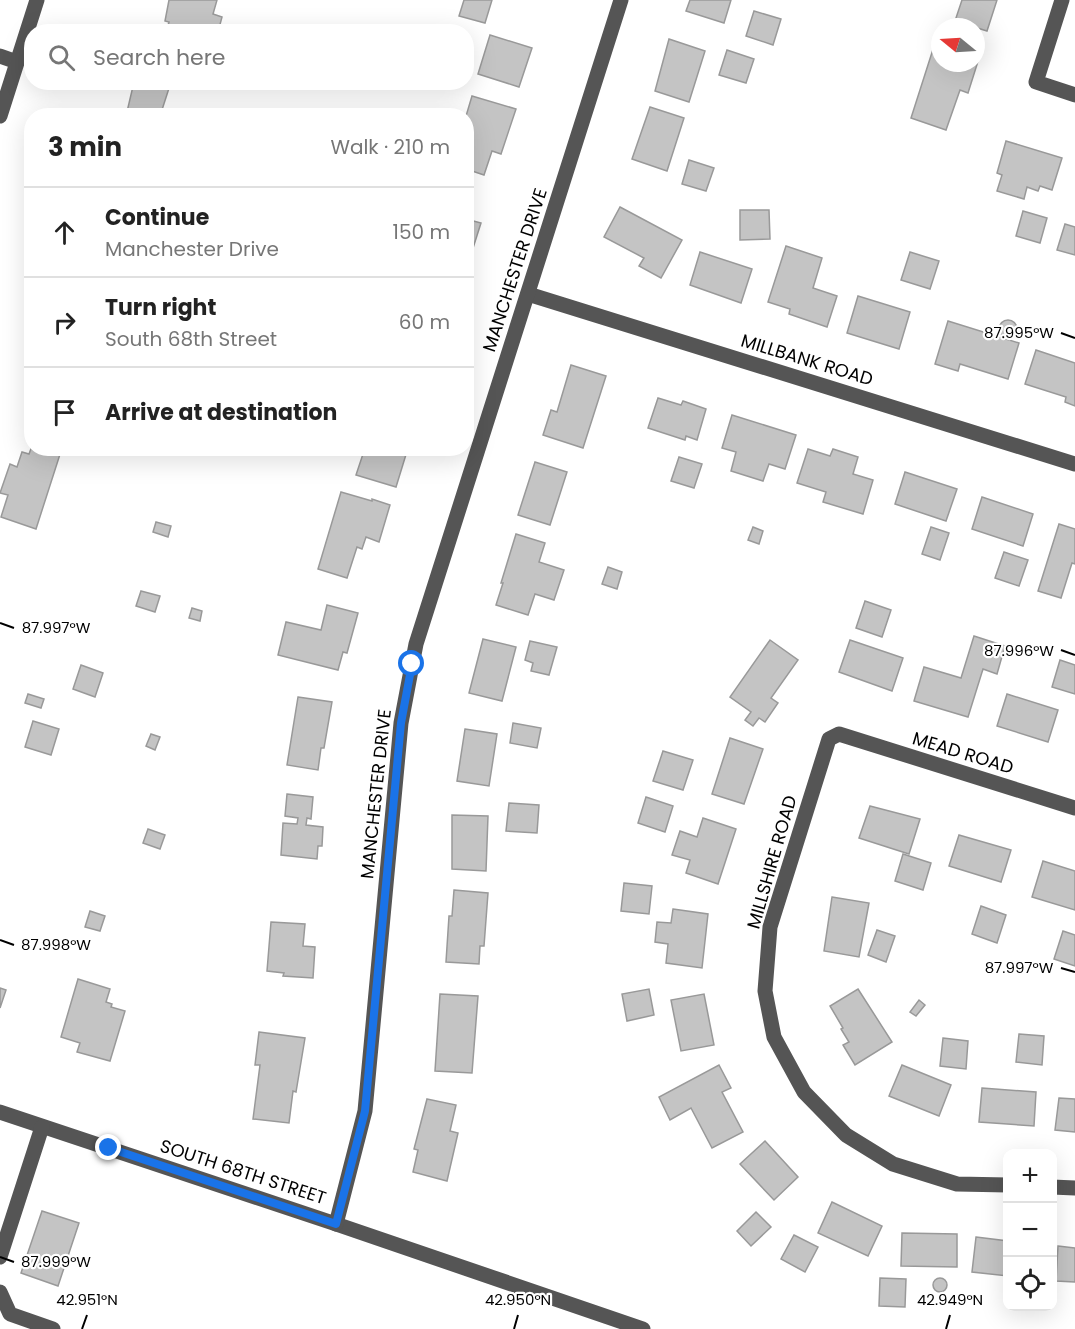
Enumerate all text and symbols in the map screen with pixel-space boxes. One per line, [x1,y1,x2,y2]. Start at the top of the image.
north arrow [931,18,985,72]
search box [24,24,474,90]
icon: search [45,41,78,74]
text: Search here [93,42,226,73]
text: 3 min [48,129,122,165]
text: Walk · 210 m [330,133,450,161]
street label: MANCHESTER DRIVE [476,185,553,355]
text: Continue [105,202,209,233]
icon: ahead [48,216,81,249]
text: 150 m [393,218,450,246]
text: Manchester Drive [105,235,279,263]
text: Turn right [105,292,216,323]
icon: right [48,306,81,339]
text: 60 m [399,308,450,336]
text: 87.995°W [984,322,1054,343]
text: South 68th Street [105,325,277,353]
street label: MILLBANK ROAD [738,328,876,391]
icon: arrive [48,396,81,429]
text: Arrive at destination [105,397,337,428]
text: 87.997°W [22,617,91,638]
text: 87.996°W [984,640,1054,661]
route start [398,650,424,676]
street label: MANCHESTER DRIVE [354,708,397,880]
street label: MEAD ROAD [910,725,1017,780]
street label: MILLSHIRE ROAD [741,792,803,932]
text: 87.998°W [21,934,91,955]
text: 87.997°W [985,957,1054,978]
street label: SOUTH 68TH STREET [157,1133,330,1210]
route end [95,1134,121,1160]
map controls [1003,1149,1057,1311]
button: + [1003,1149,1057,1203]
button: − [1003,1203,1057,1257]
text: 87.999°W [21,1251,91,1272]
button: locate [1003,1257,1057,1311]
text: 42.951°N [56,1289,118,1310]
text: 42.950°N [485,1289,551,1310]
text: 42.949°N [917,1289,983,1310]

